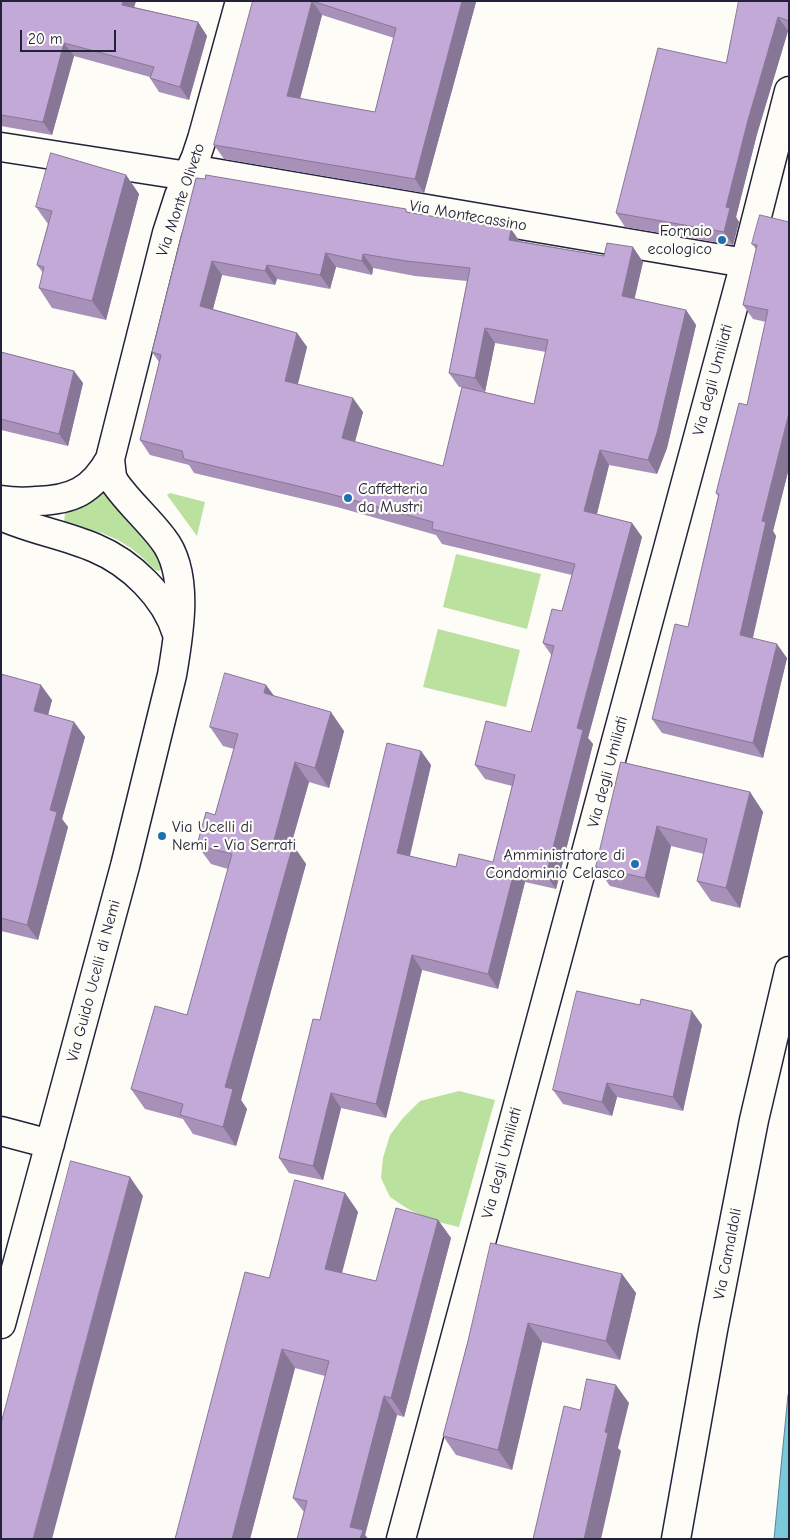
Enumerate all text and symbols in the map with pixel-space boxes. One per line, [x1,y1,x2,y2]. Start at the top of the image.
scale bar [22,20,119,52]
text: 20 m [28,30,62,48]
street label: Via Monte Oliveto [153,141,209,259]
street label: Via Montecassino [408,196,528,236]
place label: Fornaio ecologico [648,221,712,259]
marker: Fornaio ecologico [716,234,728,246]
street label: Via degli Umiliati [689,322,737,438]
place label: Caffetteria da Mustri [358,479,428,517]
marker: Caffetteria da Mustri [342,492,354,504]
street label: Via degli Umiliati [584,714,632,830]
place label: Via Ucelli di Nemi - Via Serrati [172,817,296,855]
marker: Via Ucelli di Nemi - Via Serrati [156,830,168,842]
place label: Amministratore di Condominio Celasco [485,845,625,883]
marker: Amministratore di Condominio Celasco [629,858,641,870]
street label: Via Guido Ucelli di Nemi [63,898,125,1064]
street label: Via degli Umiliati [478,1105,526,1221]
street label: Via Camaldoli [710,1207,746,1301]

